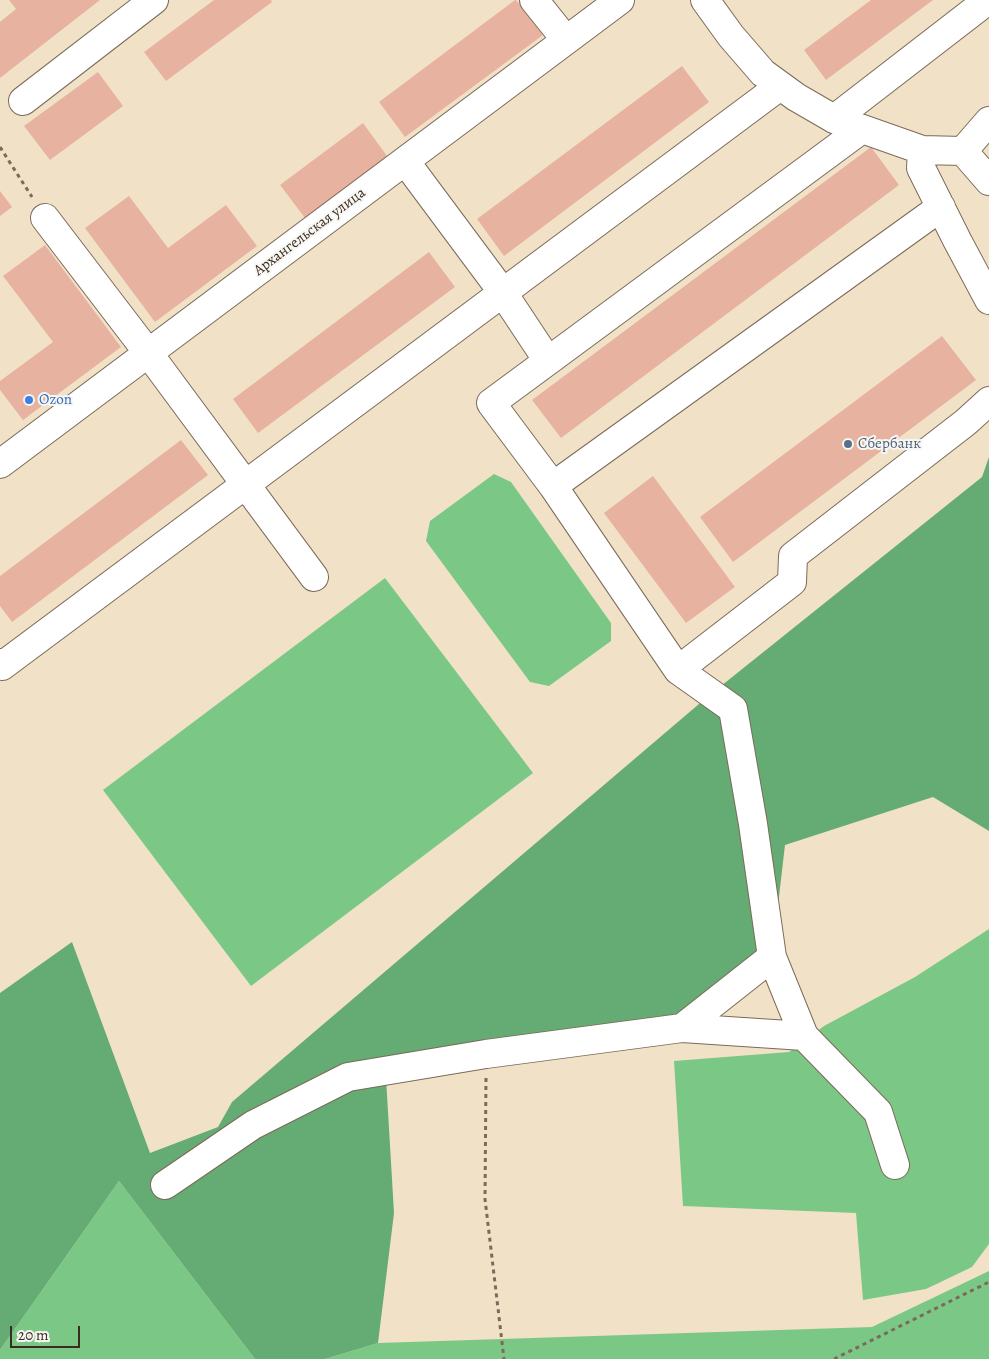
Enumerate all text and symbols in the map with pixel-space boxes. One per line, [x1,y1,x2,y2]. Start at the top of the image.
street label: Архангельская улица [251,184,369,280]
place label: Ozon [39,391,72,409]
marker: Ozon [23,394,35,406]
place label: Сбербанк [858,435,921,453]
marker: Сбербанк [842,438,854,450]
scale bar [12,1316,82,1348]
text: 20 m [18,1325,49,1345]

